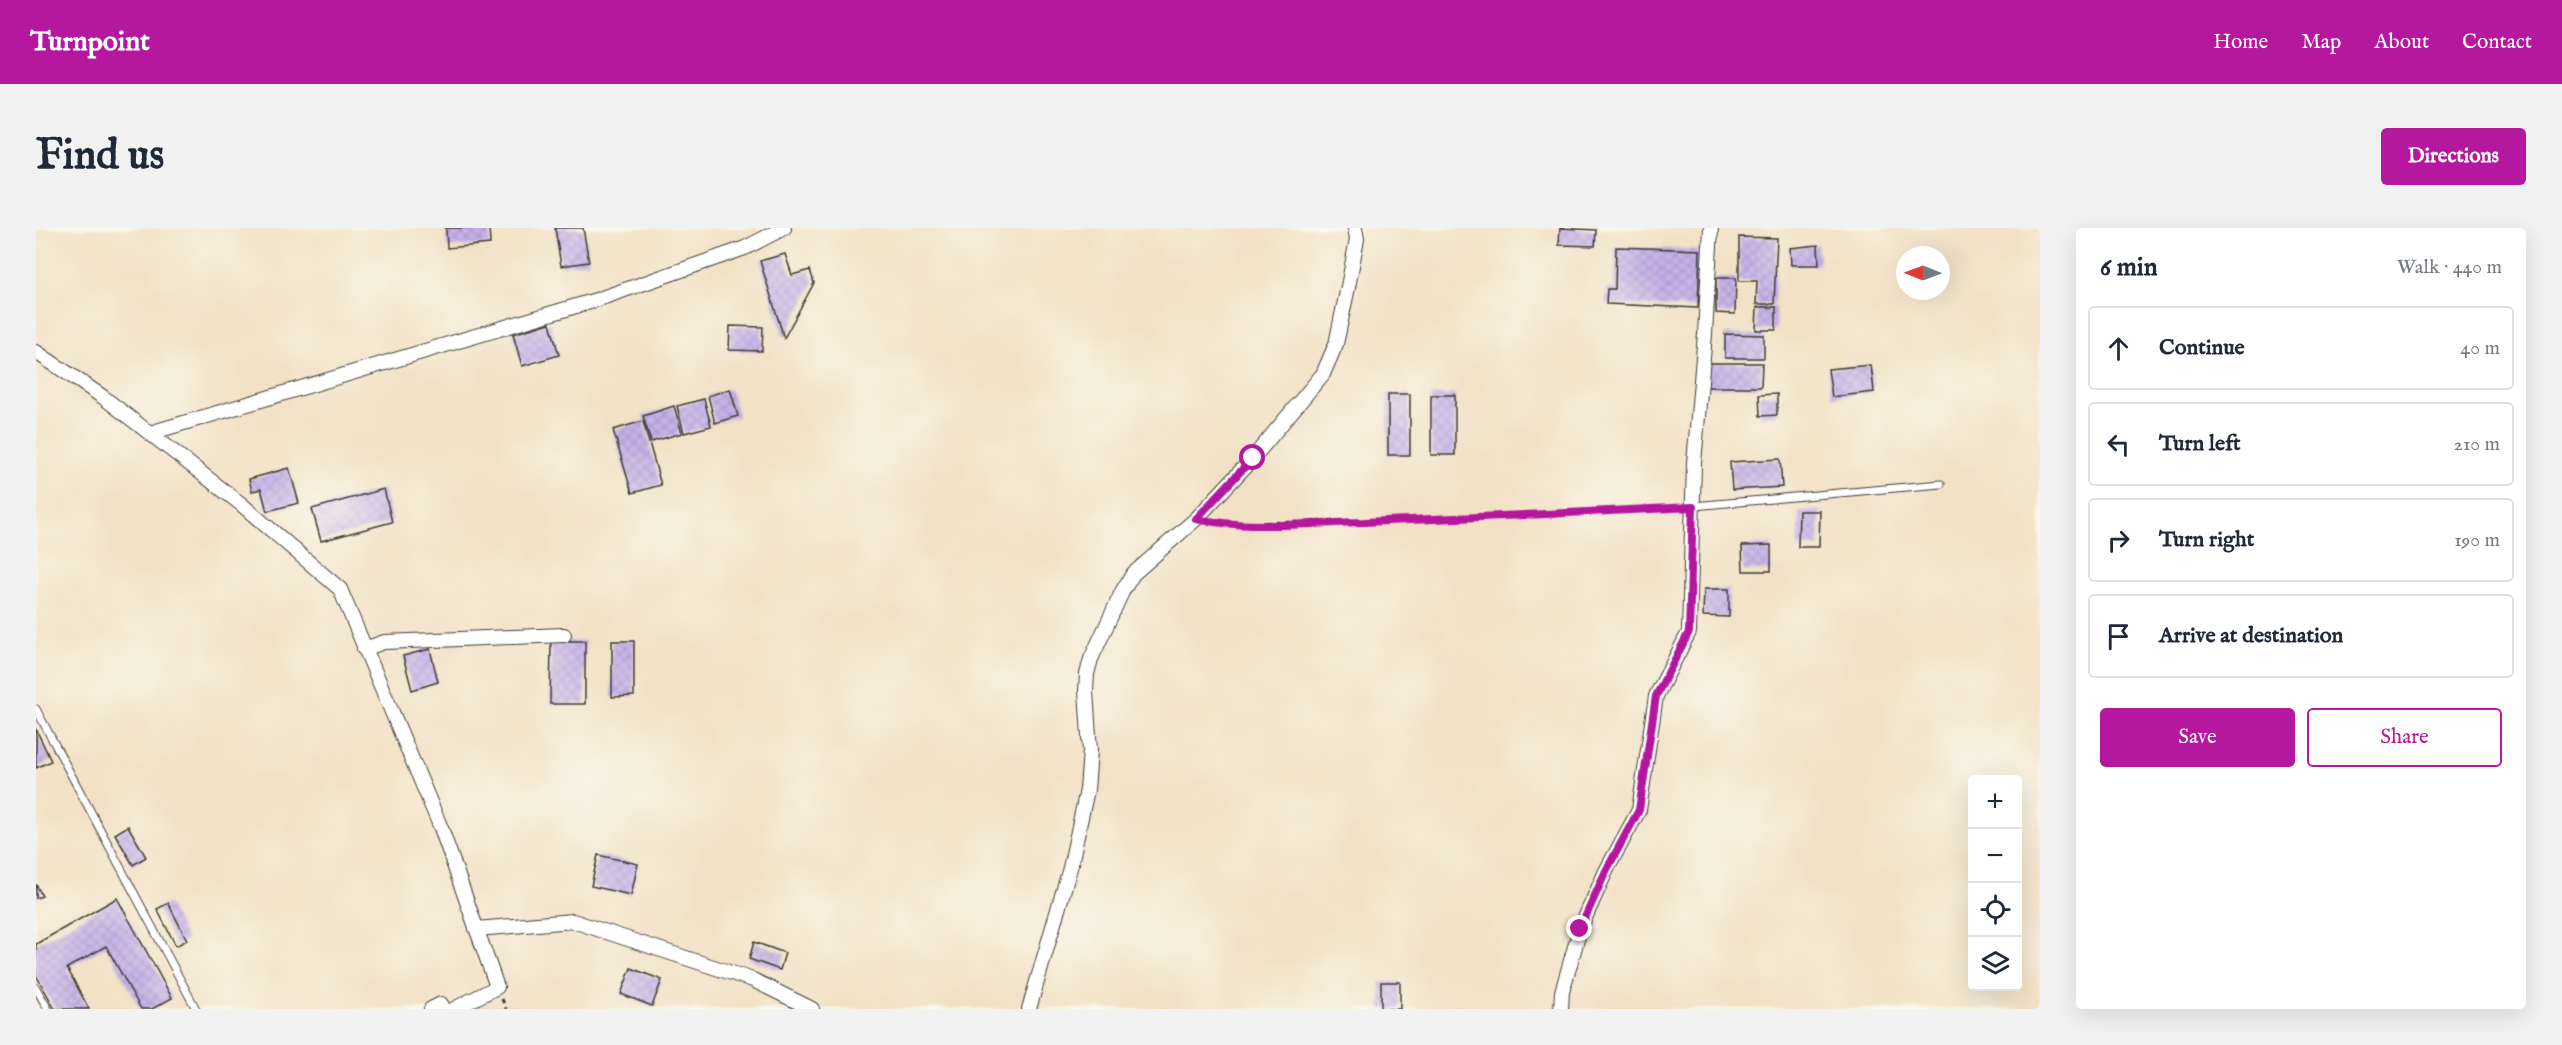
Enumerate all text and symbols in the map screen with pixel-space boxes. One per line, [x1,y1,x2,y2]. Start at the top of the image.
text: Turnpoint [30,25,150,60]
text: Home [2213,29,2268,56]
text: Map [2301,29,2341,56]
text: About [2374,29,2429,56]
text: Contact [2462,29,2532,56]
button: Directions [2381,128,2526,185]
text: Find us [36,130,164,183]
north arrow [1896,246,1950,300]
text: 6 min [2100,251,2158,284]
text: Walk · 440 m [2397,255,2502,280]
icon: ahead [2102,332,2135,365]
text: Continue [2159,334,2245,362]
text: 40 m [2461,336,2500,361]
icon: left [2102,428,2135,461]
text: Turn left [2159,430,2241,458]
text: 210 m [2454,432,2500,457]
route start [1239,444,1265,470]
icon: right [2102,524,2135,557]
text: Turn right [2159,526,2254,554]
text: 190 m [2454,528,2500,553]
icon: arrive [2102,620,2135,653]
text: Arrive at destination [2159,622,2343,650]
button: Save [2100,708,2295,767]
button: Share [2307,708,2502,767]
map controls [1968,775,2022,991]
button: + [1968,775,2022,829]
button: − [1968,829,2022,883]
button: locate [1968,883,2022,937]
route end [1566,915,1592,941]
button: layers [1968,937,2022,991]

